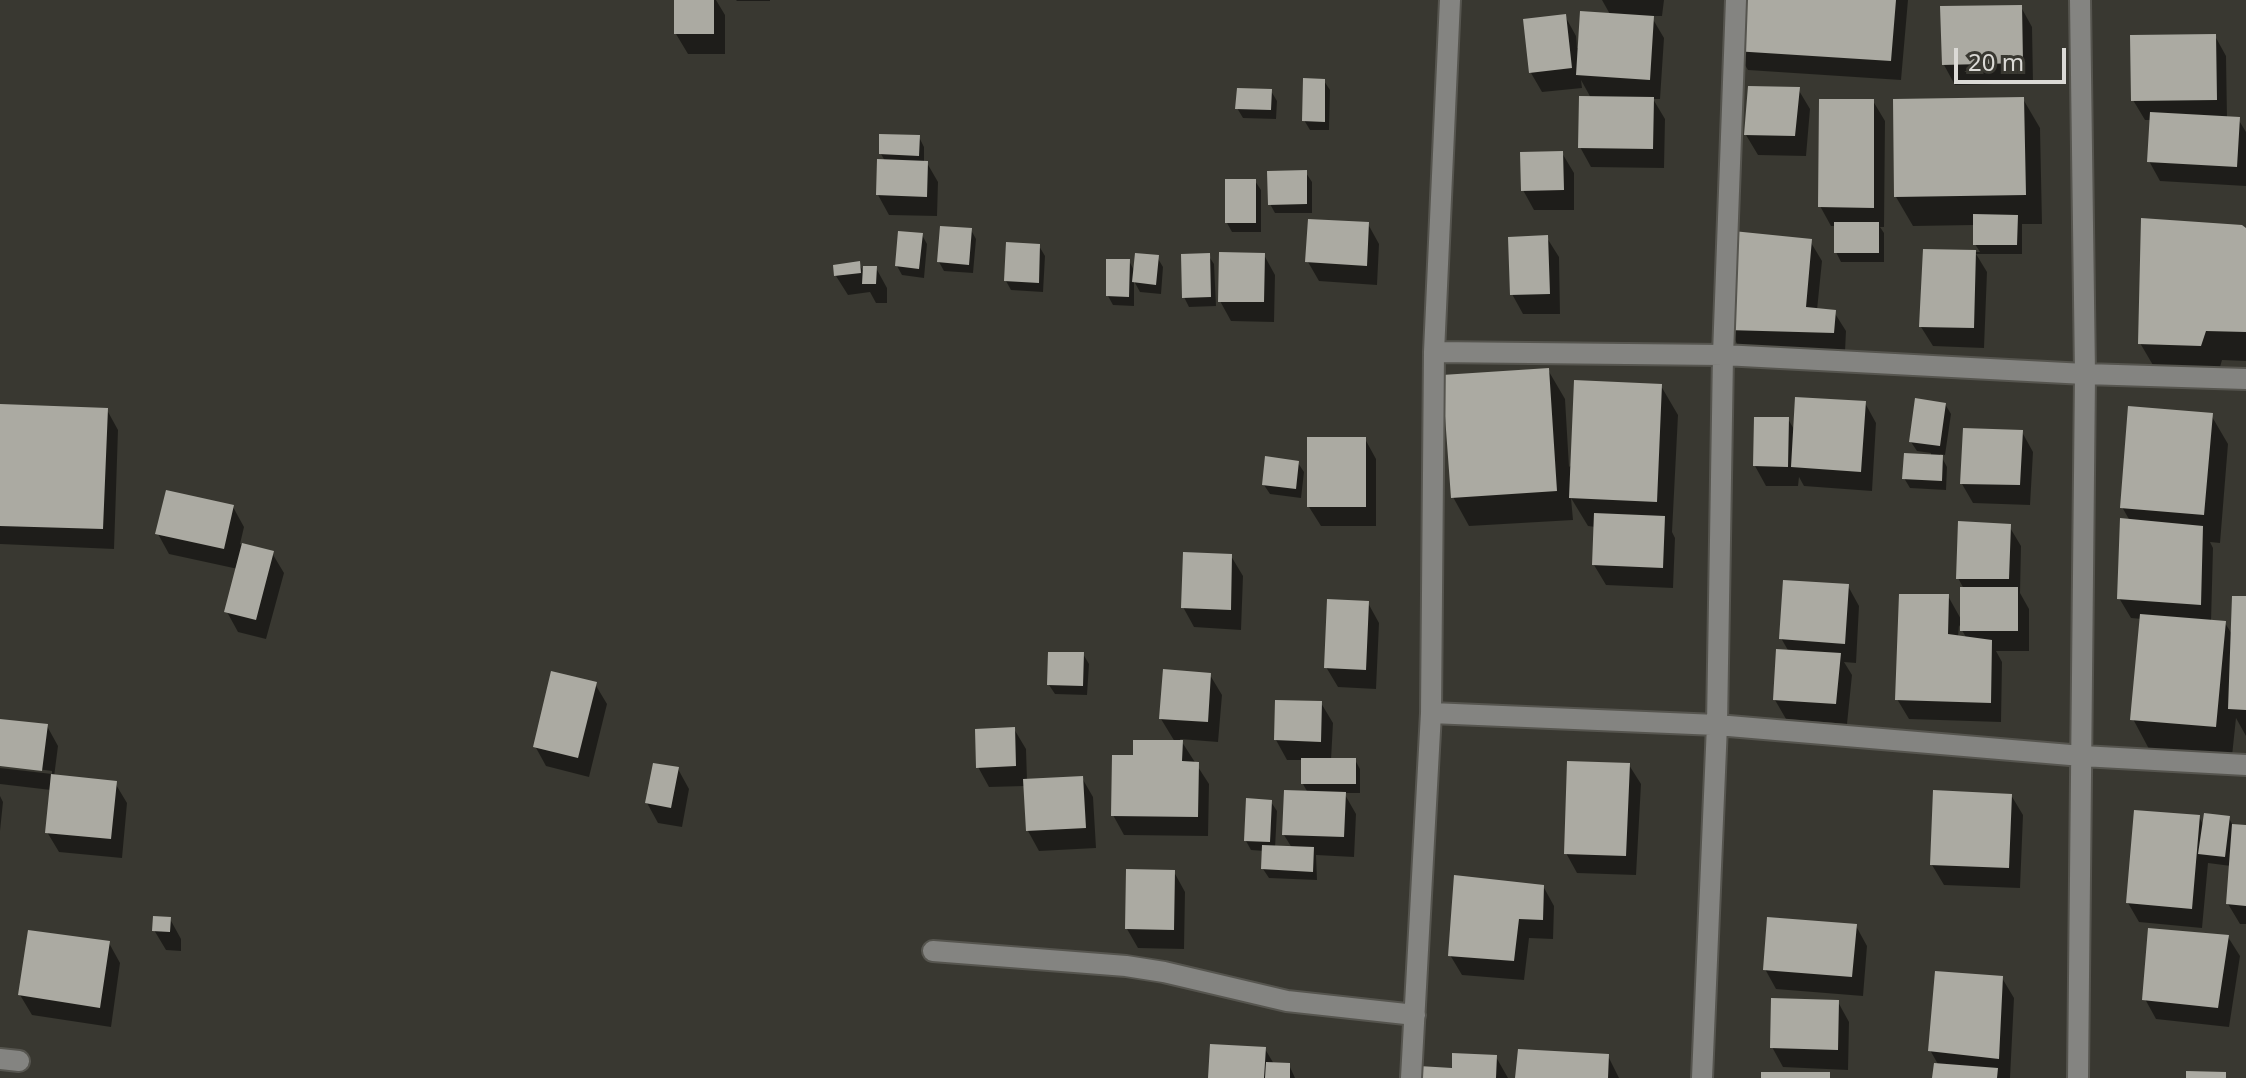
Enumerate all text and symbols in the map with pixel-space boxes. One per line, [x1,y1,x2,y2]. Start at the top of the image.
scale bar [1958,32,2070,82]
text: 20 m [1968,45,2024,78]

